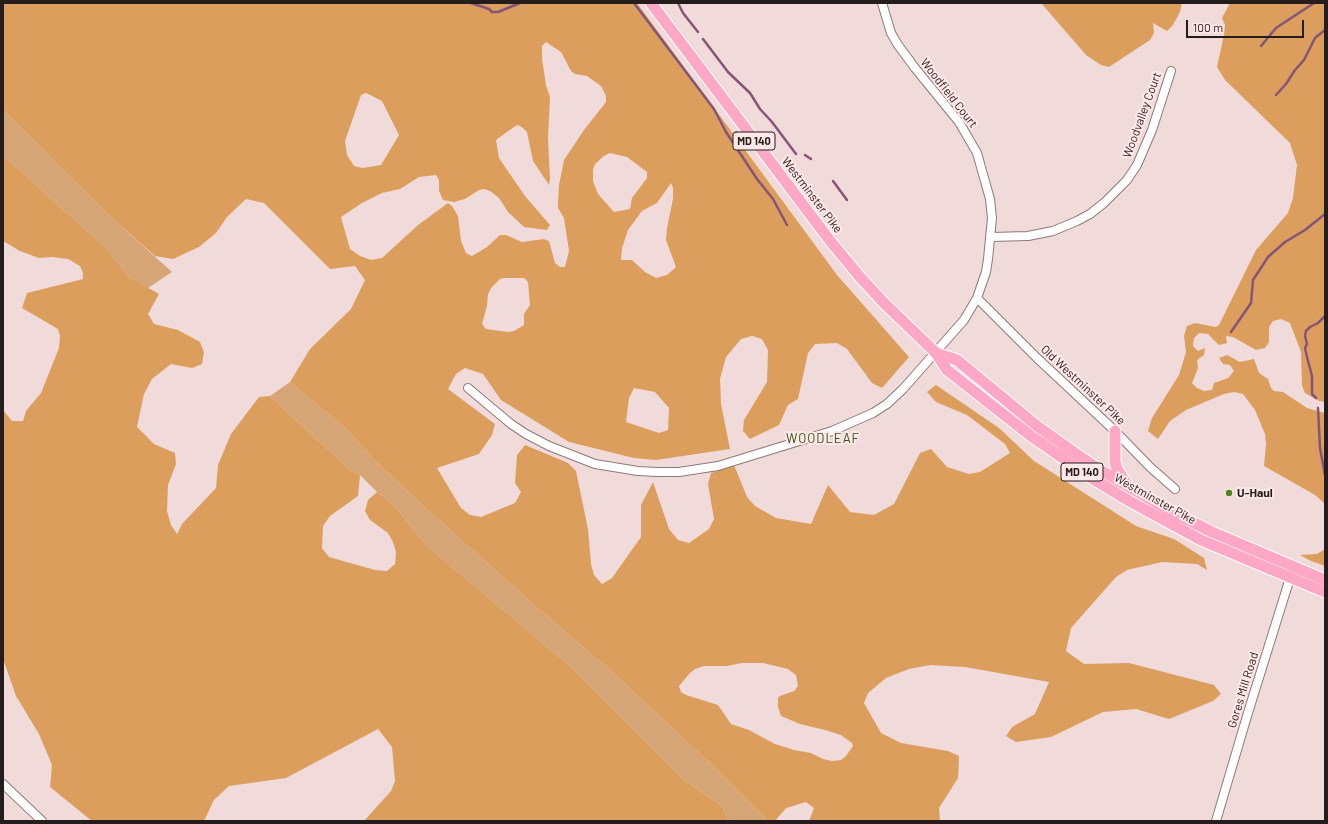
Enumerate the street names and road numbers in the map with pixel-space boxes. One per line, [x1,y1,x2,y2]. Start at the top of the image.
street label: Woodfield Court [917,55,981,131]
street label: Woodvalley Court [1120,70,1164,160]
road number: MD 140 [733,132,775,150]
street label: Westminster Pike [779,154,845,236]
street label: Old Westminster Pike [1038,342,1128,428]
road number: MD 140 [1061,463,1103,481]
street label: Westminster Pike [1112,471,1198,527]
street label: Gores Mill Road [1225,650,1261,730]

